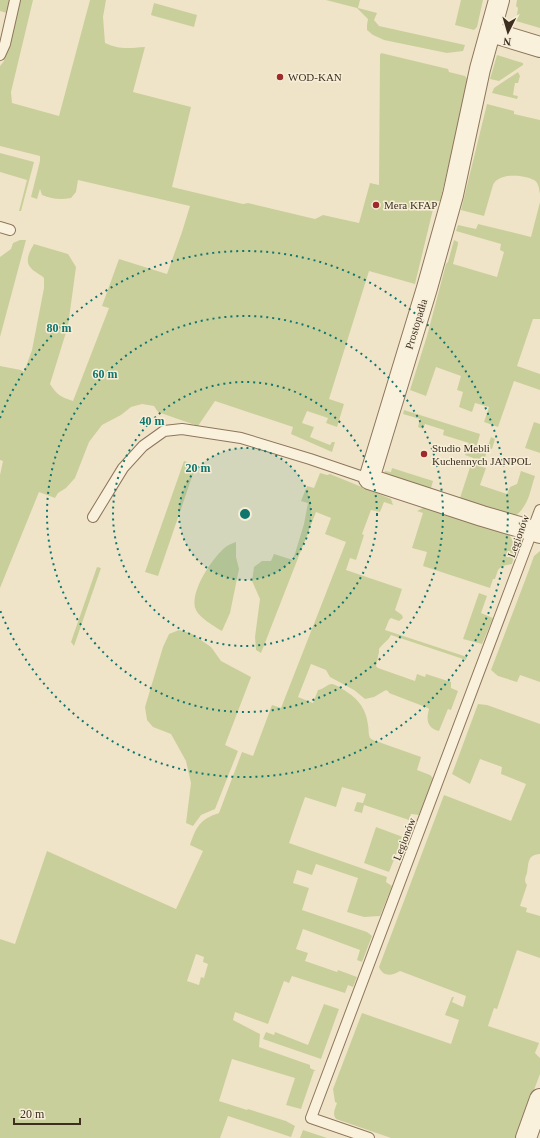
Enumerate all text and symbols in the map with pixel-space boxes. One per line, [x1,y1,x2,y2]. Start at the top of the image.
north arrow [488,12,528,52]
text: N [503,36,512,48]
place label: WOD-KAN [288,71,342,83]
marker: WOD-KAN [275,72,285,82]
place label: Mera KFAP [384,199,437,211]
marker: Mera KFAP [371,200,381,210]
street label: Prostopadła [403,297,429,351]
text: 80 m [47,321,72,335]
text: 60 m [93,367,118,381]
text: 40 m [140,414,165,428]
place label: Studio Mebli Kuchennych JANPOL [432,442,532,467]
marker: Studio Mebli Kuchennych JANPOL [419,449,429,459]
text: 20 m [186,461,211,475]
centre of rings [238,507,252,521]
street label: Legionów [505,513,531,559]
street label: Legionów [390,816,418,862]
scale bar [14,1100,80,1126]
text: 20 m [20,1107,45,1121]

